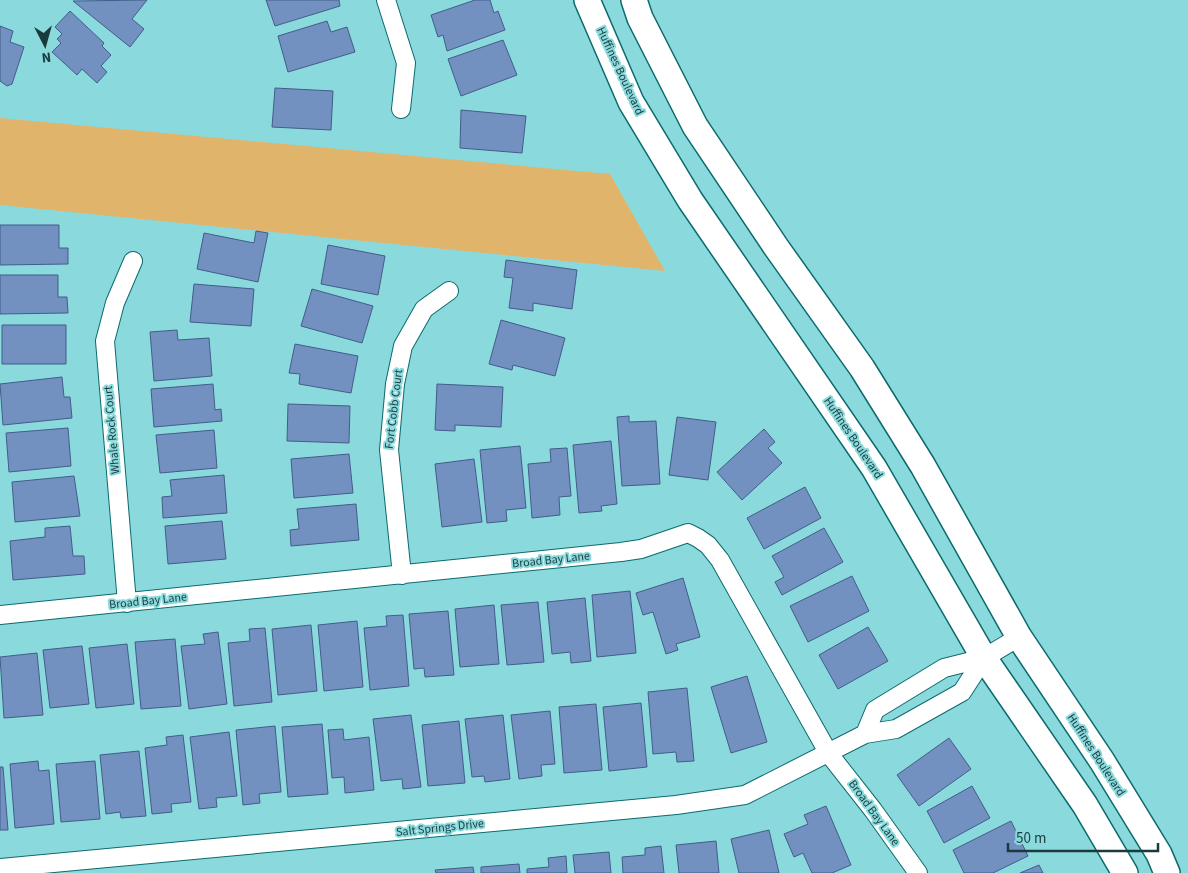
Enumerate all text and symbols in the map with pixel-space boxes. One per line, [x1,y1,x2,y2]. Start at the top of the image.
north arrow [20,20,70,70]
street label: Huffines Boulevard [592,24,648,118]
text: N [41,47,52,67]
street label: Fort Cobb Court [381,368,407,450]
street label: Whale Rock Court [100,385,124,475]
street label: Huffines Boulevard [819,394,887,482]
street label: Broad Bay Lane [511,547,591,573]
street label: Broad Bay Lane [108,588,188,614]
street label: Huffines Boulevard [1063,710,1129,800]
street label: Broad Bay Lane [844,776,904,850]
street label: Salt Springs Drive [395,815,485,841]
scale bar [1008,820,1158,852]
text: 50 m [1016,828,1046,849]

